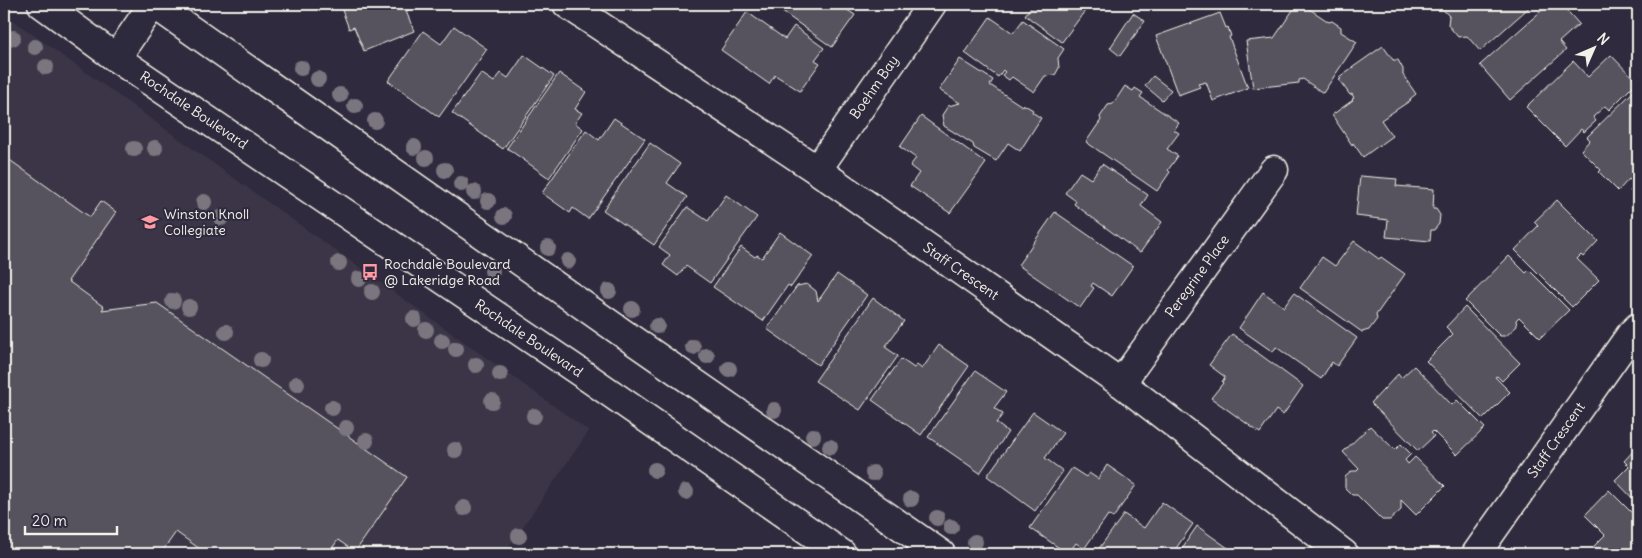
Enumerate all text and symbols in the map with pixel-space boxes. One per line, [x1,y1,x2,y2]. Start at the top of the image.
north arrow [1570,22,1620,72]
text: N [1593,29,1613,49]
street label: Boehm Bay [846,52,902,122]
street label: Rochdale Boulevard [137,67,251,153]
place label: Winston Knoll Collegiate [164,205,249,239]
school or university icon: Winston Knoll Collegiate [140,212,160,232]
street label: Peregrine Place [1161,231,1233,321]
street label: Staff Crescent [920,238,1003,304]
place label: Rochdale Boulevard @ Lakeridge Road [384,255,511,289]
bus stop icon: Rochdale Boulevard @ Lakeridge Road [360,262,380,282]
street label: Rochdale Boulevard [472,295,586,381]
street label: Staff Crescent [1523,398,1589,481]
scale bar [25,503,118,535]
text: 20 m [32,511,67,530]

